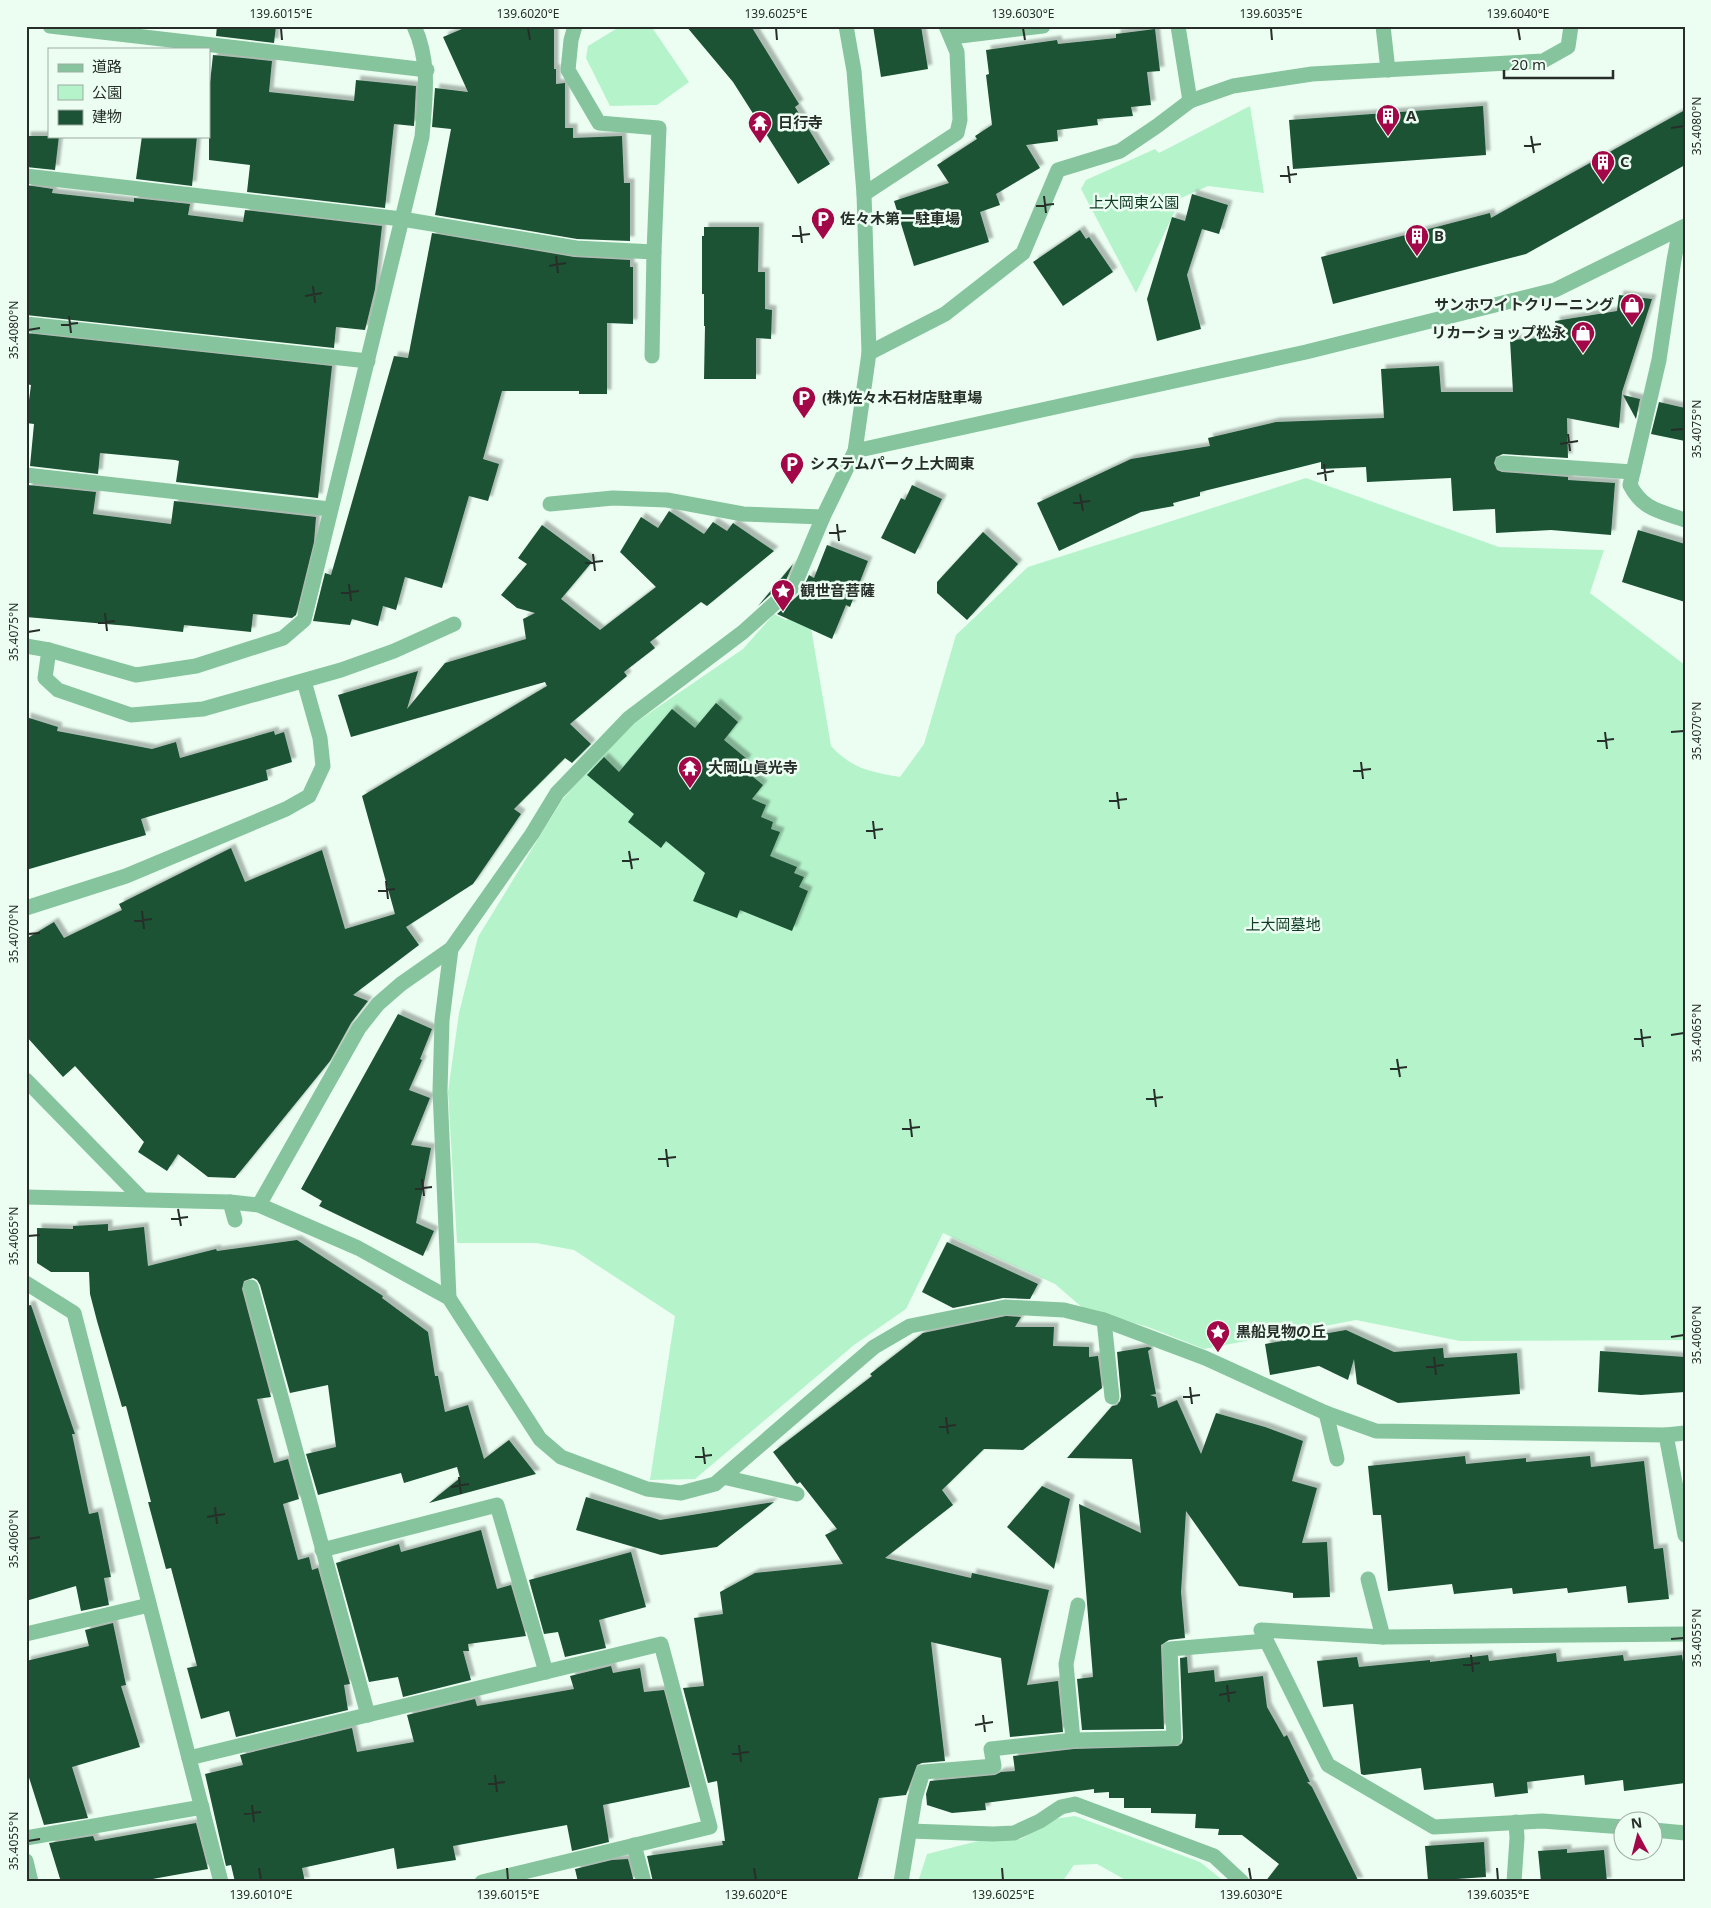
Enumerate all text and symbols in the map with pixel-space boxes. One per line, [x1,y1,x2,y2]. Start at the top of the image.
text: 139.6015°E [249,5,313,22]
text: 139.6020°E [496,5,560,22]
text: 139.6025°E [744,5,808,22]
text: 139.6030°E [991,5,1055,22]
text: 139.6035°E [1239,5,1303,22]
text: 139.6040°E [1486,5,1550,22]
legend [48,48,210,138]
scale bar [1504,48,1612,80]
text: 20 m [1511,54,1546,74]
text: 道路 [92,56,122,76]
text: 公園 [92,82,122,102]
text: 35.4080°N [1688,97,1705,155]
building icon: A [1375,103,1401,137]
place label: A [1406,105,1417,125]
text: 建物 [92,106,122,126]
temple icon: 日行寺 [747,110,773,144]
place label: 日行寺 [778,112,823,132]
building icon: C [1590,149,1616,183]
place label: C [1620,151,1630,171]
park label: 上大岡東公園 [1089,192,1179,212]
parking icon: 佐々木第一駐車場 [810,206,836,240]
place label: 佐々木第一駐車場 [840,208,960,228]
building icon: B [1404,223,1430,257]
place label: B [1434,225,1444,245]
shop icon: サンホワイトクリーニング [1619,292,1645,326]
place label: サンホワイトクリーニング [1434,294,1614,314]
text: 35.4080°N [5,301,22,359]
shop icon: リカーショップ松永 [1570,320,1596,354]
place label: リカーショップ松永 [1431,322,1566,342]
parking icon: (株)佐々木石材店駐車場 [791,385,817,419]
place label: (株)佐々木石材店駐車場 [822,387,982,407]
text: 35.4075°N [1688,400,1705,458]
parking icon: システムパーク上大岡東 [779,451,805,485]
place label: システムパーク上大岡東 [810,453,975,473]
place icon: 観世音菩薩 [770,578,796,612]
place label: 観世音菩薩 [800,580,875,600]
text: 35.4075°N [5,603,22,661]
text: 35.4070°N [1688,702,1705,760]
temple icon: 大岡山眞光寺 [677,755,703,789]
place label: 大岡山眞光寺 [708,757,798,777]
text: 35.4070°N [5,905,22,963]
park label: 上大岡墓地 [1245,914,1321,934]
text: 35.4065°N [1688,1004,1705,1062]
text: 35.4065°N [5,1207,22,1265]
text: 35.4060°N [1688,1306,1705,1364]
place icon: 黒船見物の丘 [1205,1319,1231,1353]
place label: 黒船見物の丘 [1236,1321,1326,1341]
text: 35.4060°N [5,1510,22,1568]
text: 35.4055°N [1688,1609,1705,1667]
north arrow [1614,1810,1664,1860]
text: 35.4055°N [5,1812,22,1870]
text: N [1630,1812,1643,1833]
text: 139.6010°E [229,1886,293,1903]
text: 139.6015°E [476,1886,540,1903]
text: 139.6020°E [724,1886,788,1903]
text: 139.6025°E [971,1886,1035,1903]
text: 139.6030°E [1219,1886,1283,1903]
text: 139.6035°E [1466,1886,1530,1903]

